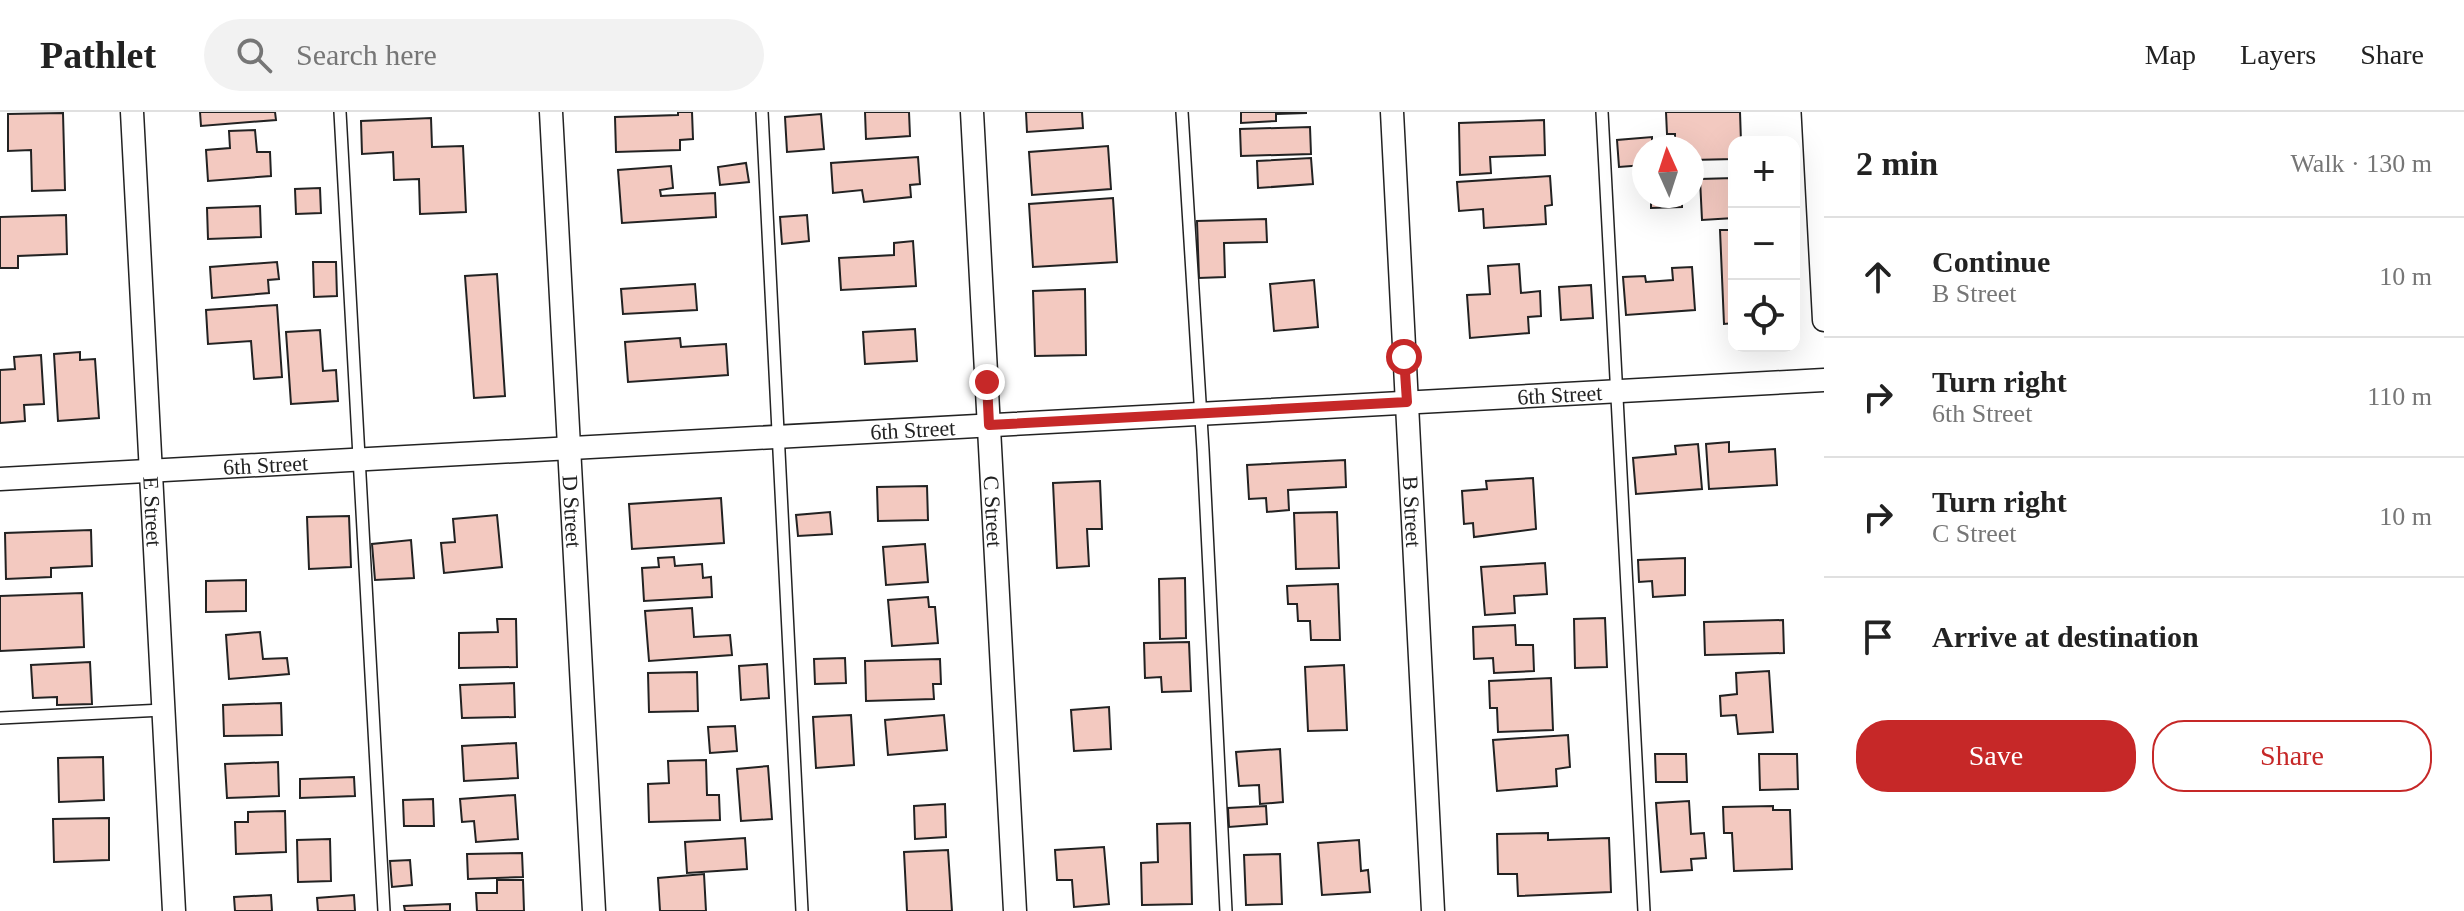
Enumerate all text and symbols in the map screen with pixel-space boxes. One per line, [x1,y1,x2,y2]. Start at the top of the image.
search box [204,19,764,91]
icon: search [232,33,276,77]
text: Pathlet [40,34,156,76]
text: Search here [296,38,437,71]
text: Map [2145,39,2196,70]
text: Layers [2240,39,2316,70]
text: Share [2360,39,2424,70]
north arrow [1632,136,1704,208]
map controls [1728,136,1800,352]
button: + [1728,136,1800,208]
text: 2 min [1856,145,1938,182]
text: Walk · 130 m [2290,149,2432,178]
button: − [1728,208,1800,280]
text: Continue [1932,245,2050,278]
icon: ahead [1856,255,1900,299]
text: 10 m [2379,262,2432,291]
text: B Street [1932,279,2017,308]
button: locate [1728,280,1800,352]
route start [1386,339,1422,375]
route end [969,364,1005,400]
text: Turn right [1932,365,2067,398]
icon: right [1856,375,1900,419]
street label: 6th Street [1517,380,1603,410]
text: 110 m [2367,382,2432,411]
text: 6th Street [1932,399,2032,428]
street label: 6th Street [870,415,956,445]
street label: 6th Street [223,450,309,480]
street label: D Street [558,474,586,548]
street label: C Street [979,475,1007,548]
street label: B Street [1398,475,1426,548]
street label: E Street [138,476,167,547]
text: Turn right [1932,485,2067,518]
icon: right [1856,495,1900,539]
text: 10 m [2379,502,2432,531]
text: C Street [1932,519,2017,548]
icon: arrive [1856,615,1900,659]
text: Arrive at destination [1932,620,2199,653]
button: Save [1856,720,2136,792]
button: Share [2152,720,2432,792]

